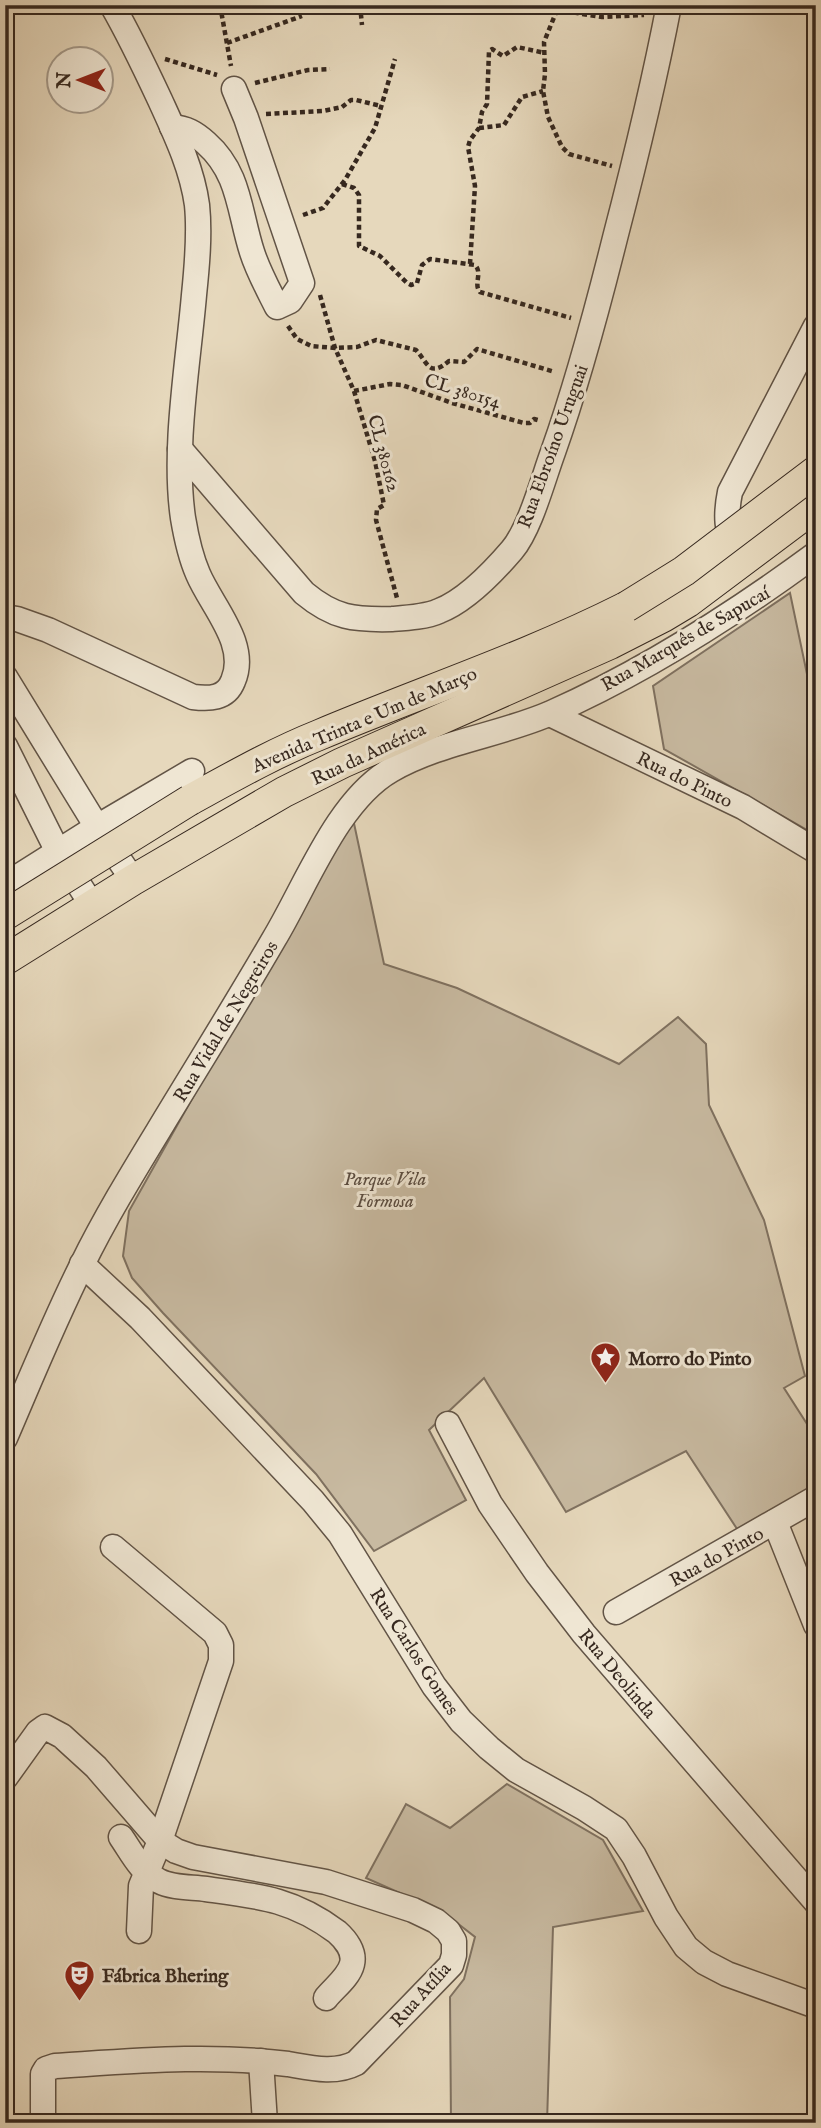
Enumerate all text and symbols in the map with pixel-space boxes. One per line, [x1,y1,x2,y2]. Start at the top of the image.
north arrow [46,46,116,116]
text: N [53,71,77,89]
street label: Rua Ebroíno Uruguai [513,362,595,532]
street label: CL 380154 [422,369,504,415]
street label: CL 380162 [361,412,405,495]
street label: Rua Marquês de Sapucaí [597,581,776,698]
street label: Avenida Trinta e Um de Março [248,662,481,780]
street label: Rua da América [308,717,431,792]
street label: Rua do Pinto [632,747,736,814]
street label: Rua Vidal de Negreiros [169,937,284,1107]
park label: Parque Vila Formosa [344,1168,426,1214]
place icon: Morro do Pinto [588,1341,622,1385]
place label: Morro do Pinto [628,1348,752,1372]
street label: Rua do Pinto [666,1522,768,1593]
street label: Rua Carlos Gomes [363,1584,463,1720]
street label: Rua Deolinda [572,1625,661,1725]
street label: Rua Atília [386,1957,458,2033]
theatre icon: Fábrica Bhering [62,1958,96,2002]
place label: Fábrica Bhering [102,1965,229,1989]

